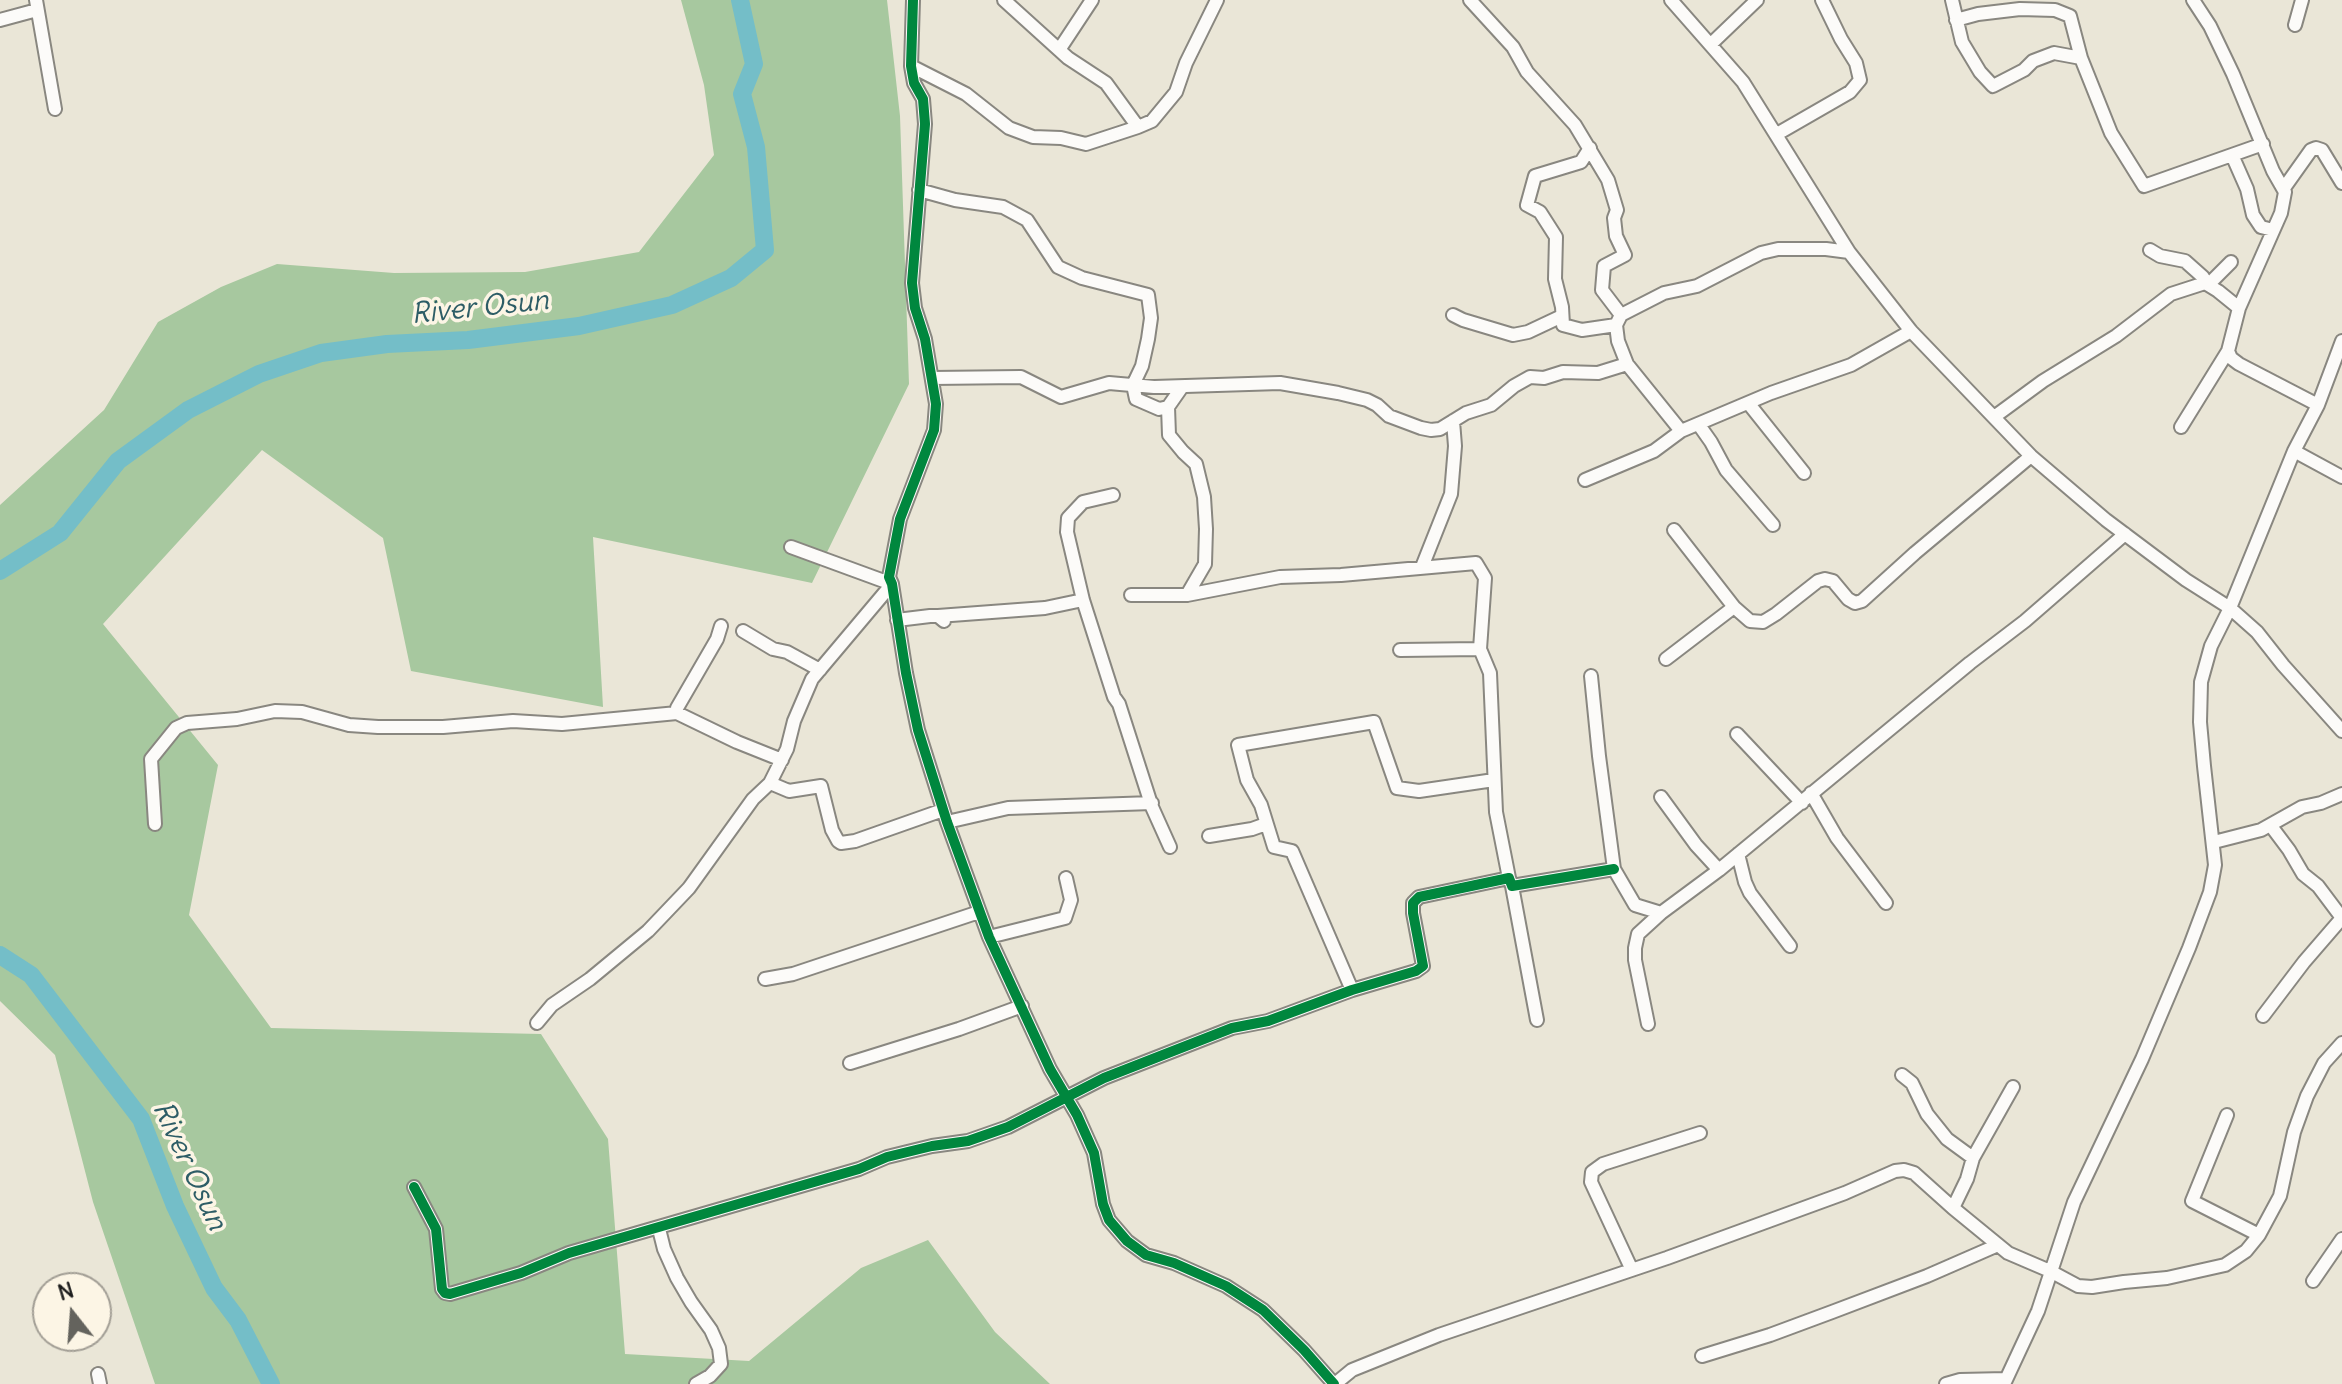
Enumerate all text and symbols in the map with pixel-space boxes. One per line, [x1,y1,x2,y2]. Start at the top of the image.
water label: River Osun [410,284,550,332]
water label: River Osun [145,1096,233,1236]
north arrow [32,1272,112,1352]
text: N [54,1275,77,1307]

